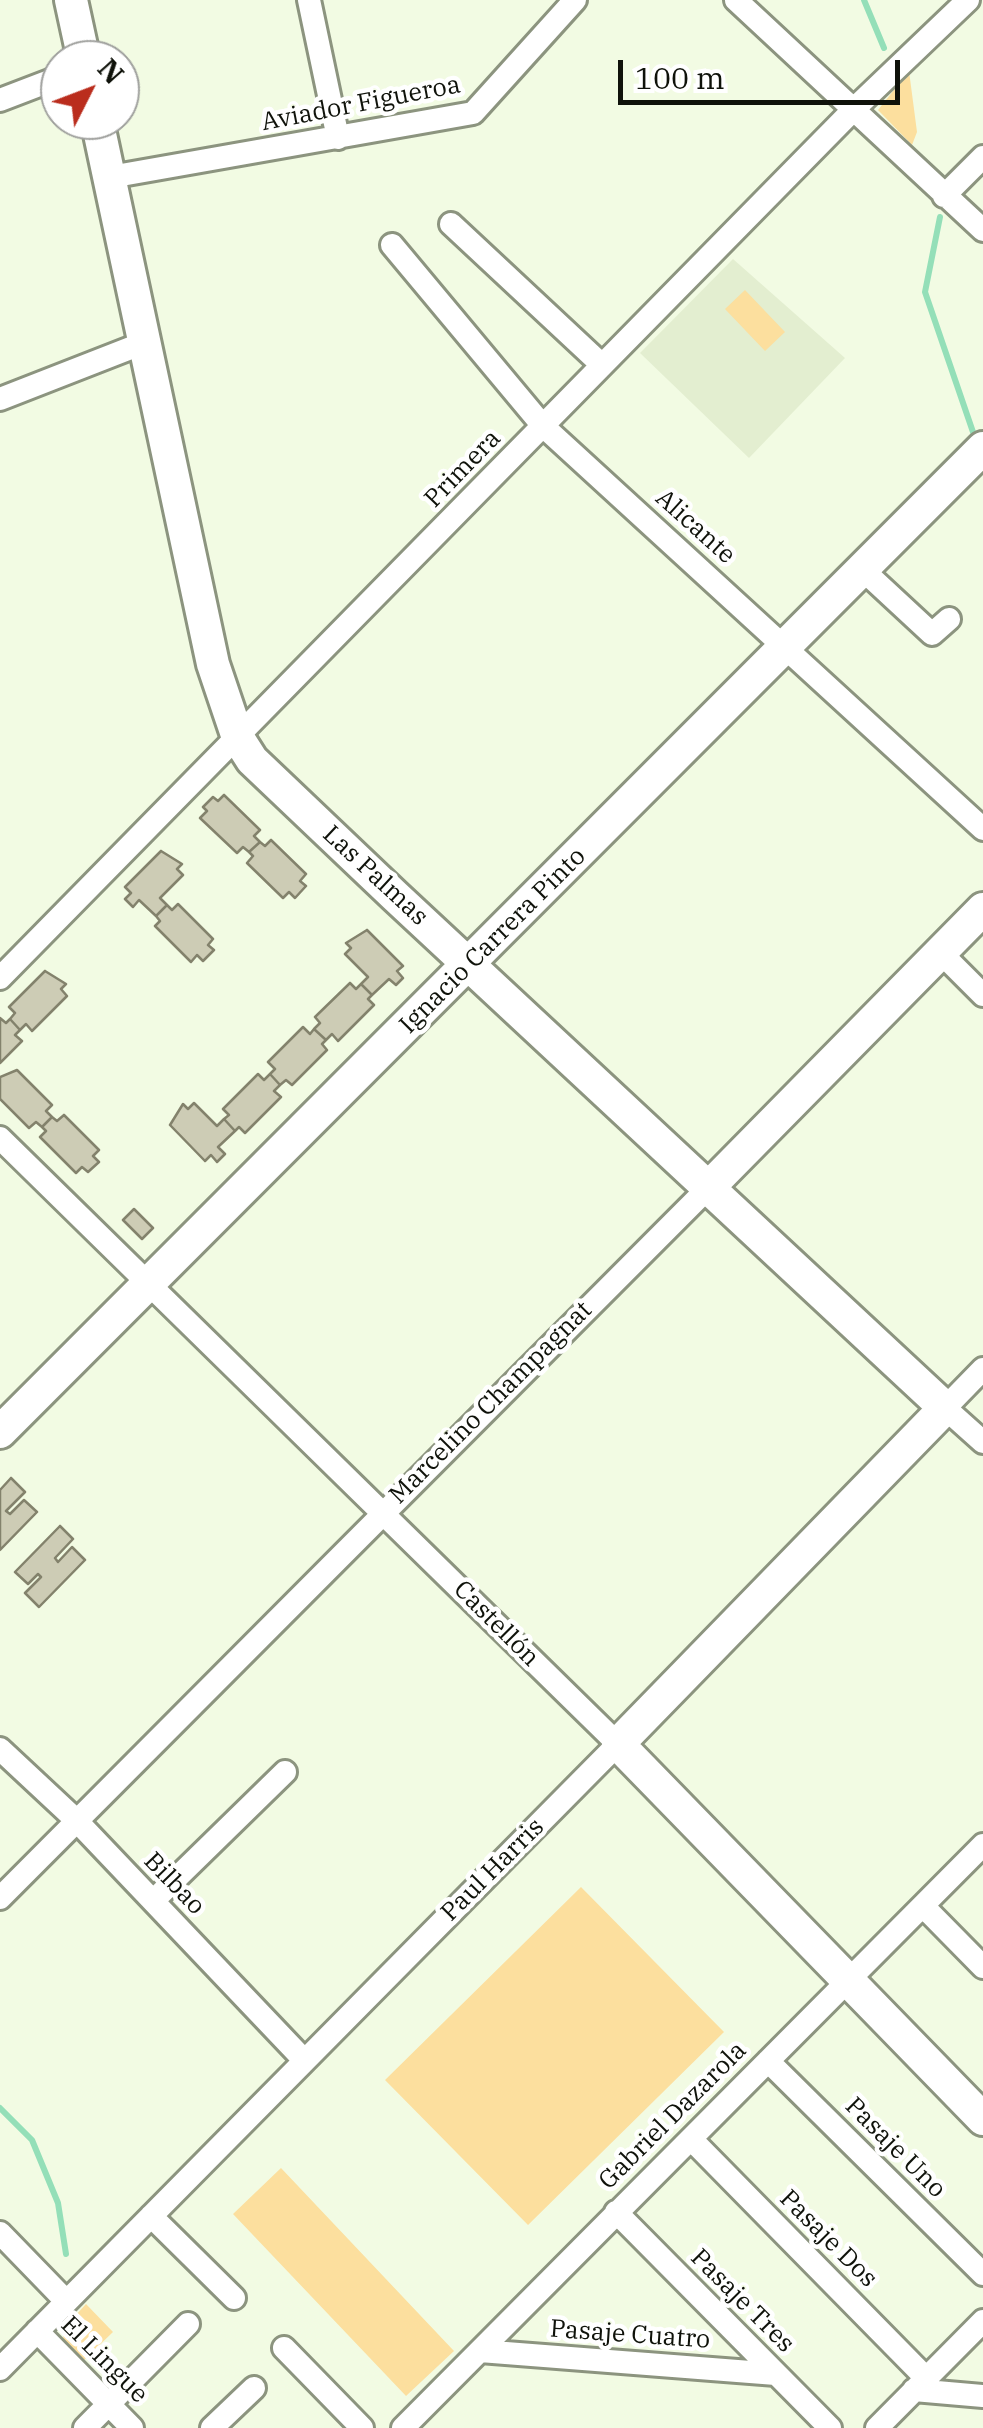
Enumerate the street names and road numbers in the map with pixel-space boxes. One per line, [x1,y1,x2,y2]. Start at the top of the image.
street label: Aviador Figueroa [259,70,463,138]
street label: Primera [419,424,507,514]
street label: Alicante [649,483,741,571]
street label: Las Palmas [316,820,434,932]
street label: Ignacio Carrera Pinto [394,842,592,1040]
street label: Marcelino Champagnat [384,1296,598,1510]
street label: Castellón [447,1575,545,1673]
street label: Paul Harris [435,1812,551,1928]
street label: Bilbao [137,1847,211,1921]
street label: Gabriel Dazarola [593,2036,753,2196]
street label: Pasaje Uno [838,2091,952,2205]
street label: Pasaje Dos [773,2184,883,2294]
street label: Pasaje Tres [684,2243,800,2359]
street label: El Lingue [54,2310,154,2410]
street label: Pasaje Cuatro [549,2314,711,2356]

